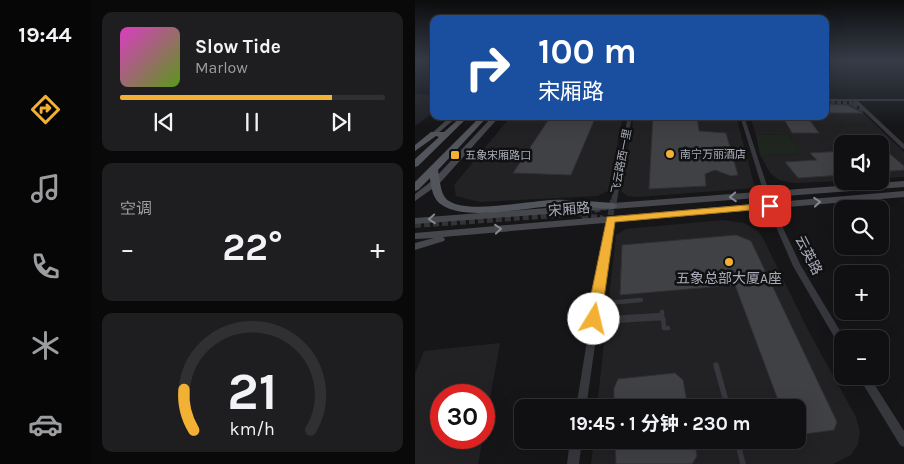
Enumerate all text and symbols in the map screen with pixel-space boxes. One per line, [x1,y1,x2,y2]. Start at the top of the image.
text: 19:44 [18,22,72,48]
text: 100 m [538,31,637,72]
icon: right [455,35,520,100]
text: Slow Tide [195,36,281,58]
text: Marlow [195,58,248,77]
text: 宋厢路 [538,79,604,105]
icon: directions [28,92,63,127]
icon: previous [150,108,178,136]
icon: pause [238,108,266,136]
icon: next [327,108,355,136]
street label: 飞云路西一里 [609,127,634,195]
map controls [834,135,889,385]
button: sound [834,135,889,190]
marker: 南宁万丽酒店 [664,148,676,160]
place label: 南宁万丽酒店 [680,148,746,161]
marker: 五象宋厢路口 [449,149,461,161]
place label: 五象宋厢路口 [465,149,531,162]
icon: music [28,171,63,206]
pin [749,185,791,227]
one-way arrow [729,191,737,202]
icon: arrive [756,192,784,220]
one-way arrow [814,197,822,208]
text: 空调 [120,199,152,218]
street label: 宋厢路 [547,199,591,220]
button: search [834,200,889,255]
one-way arrow [427,214,435,225]
one-way arrow [495,224,503,235]
text: 22° [222,225,283,270]
text: − [120,232,135,265]
text: + [370,232,385,265]
street label: 云英路 [791,233,826,278]
icon: phone [28,249,63,284]
marker: 五象总部大厦A座 [723,256,735,268]
button: + [834,265,889,320]
place label: 五象总部大厦A座 [676,270,782,287]
position arrow [567,292,619,344]
icon: climate [28,328,63,363]
button: − [834,330,889,385]
text: 21 [228,361,278,422]
speed limit sign: 30 [430,384,495,449]
icon: car [28,407,63,442]
text: 19:45 · 1 分钟 · 230 m [570,413,751,435]
text: km/h [230,419,275,440]

